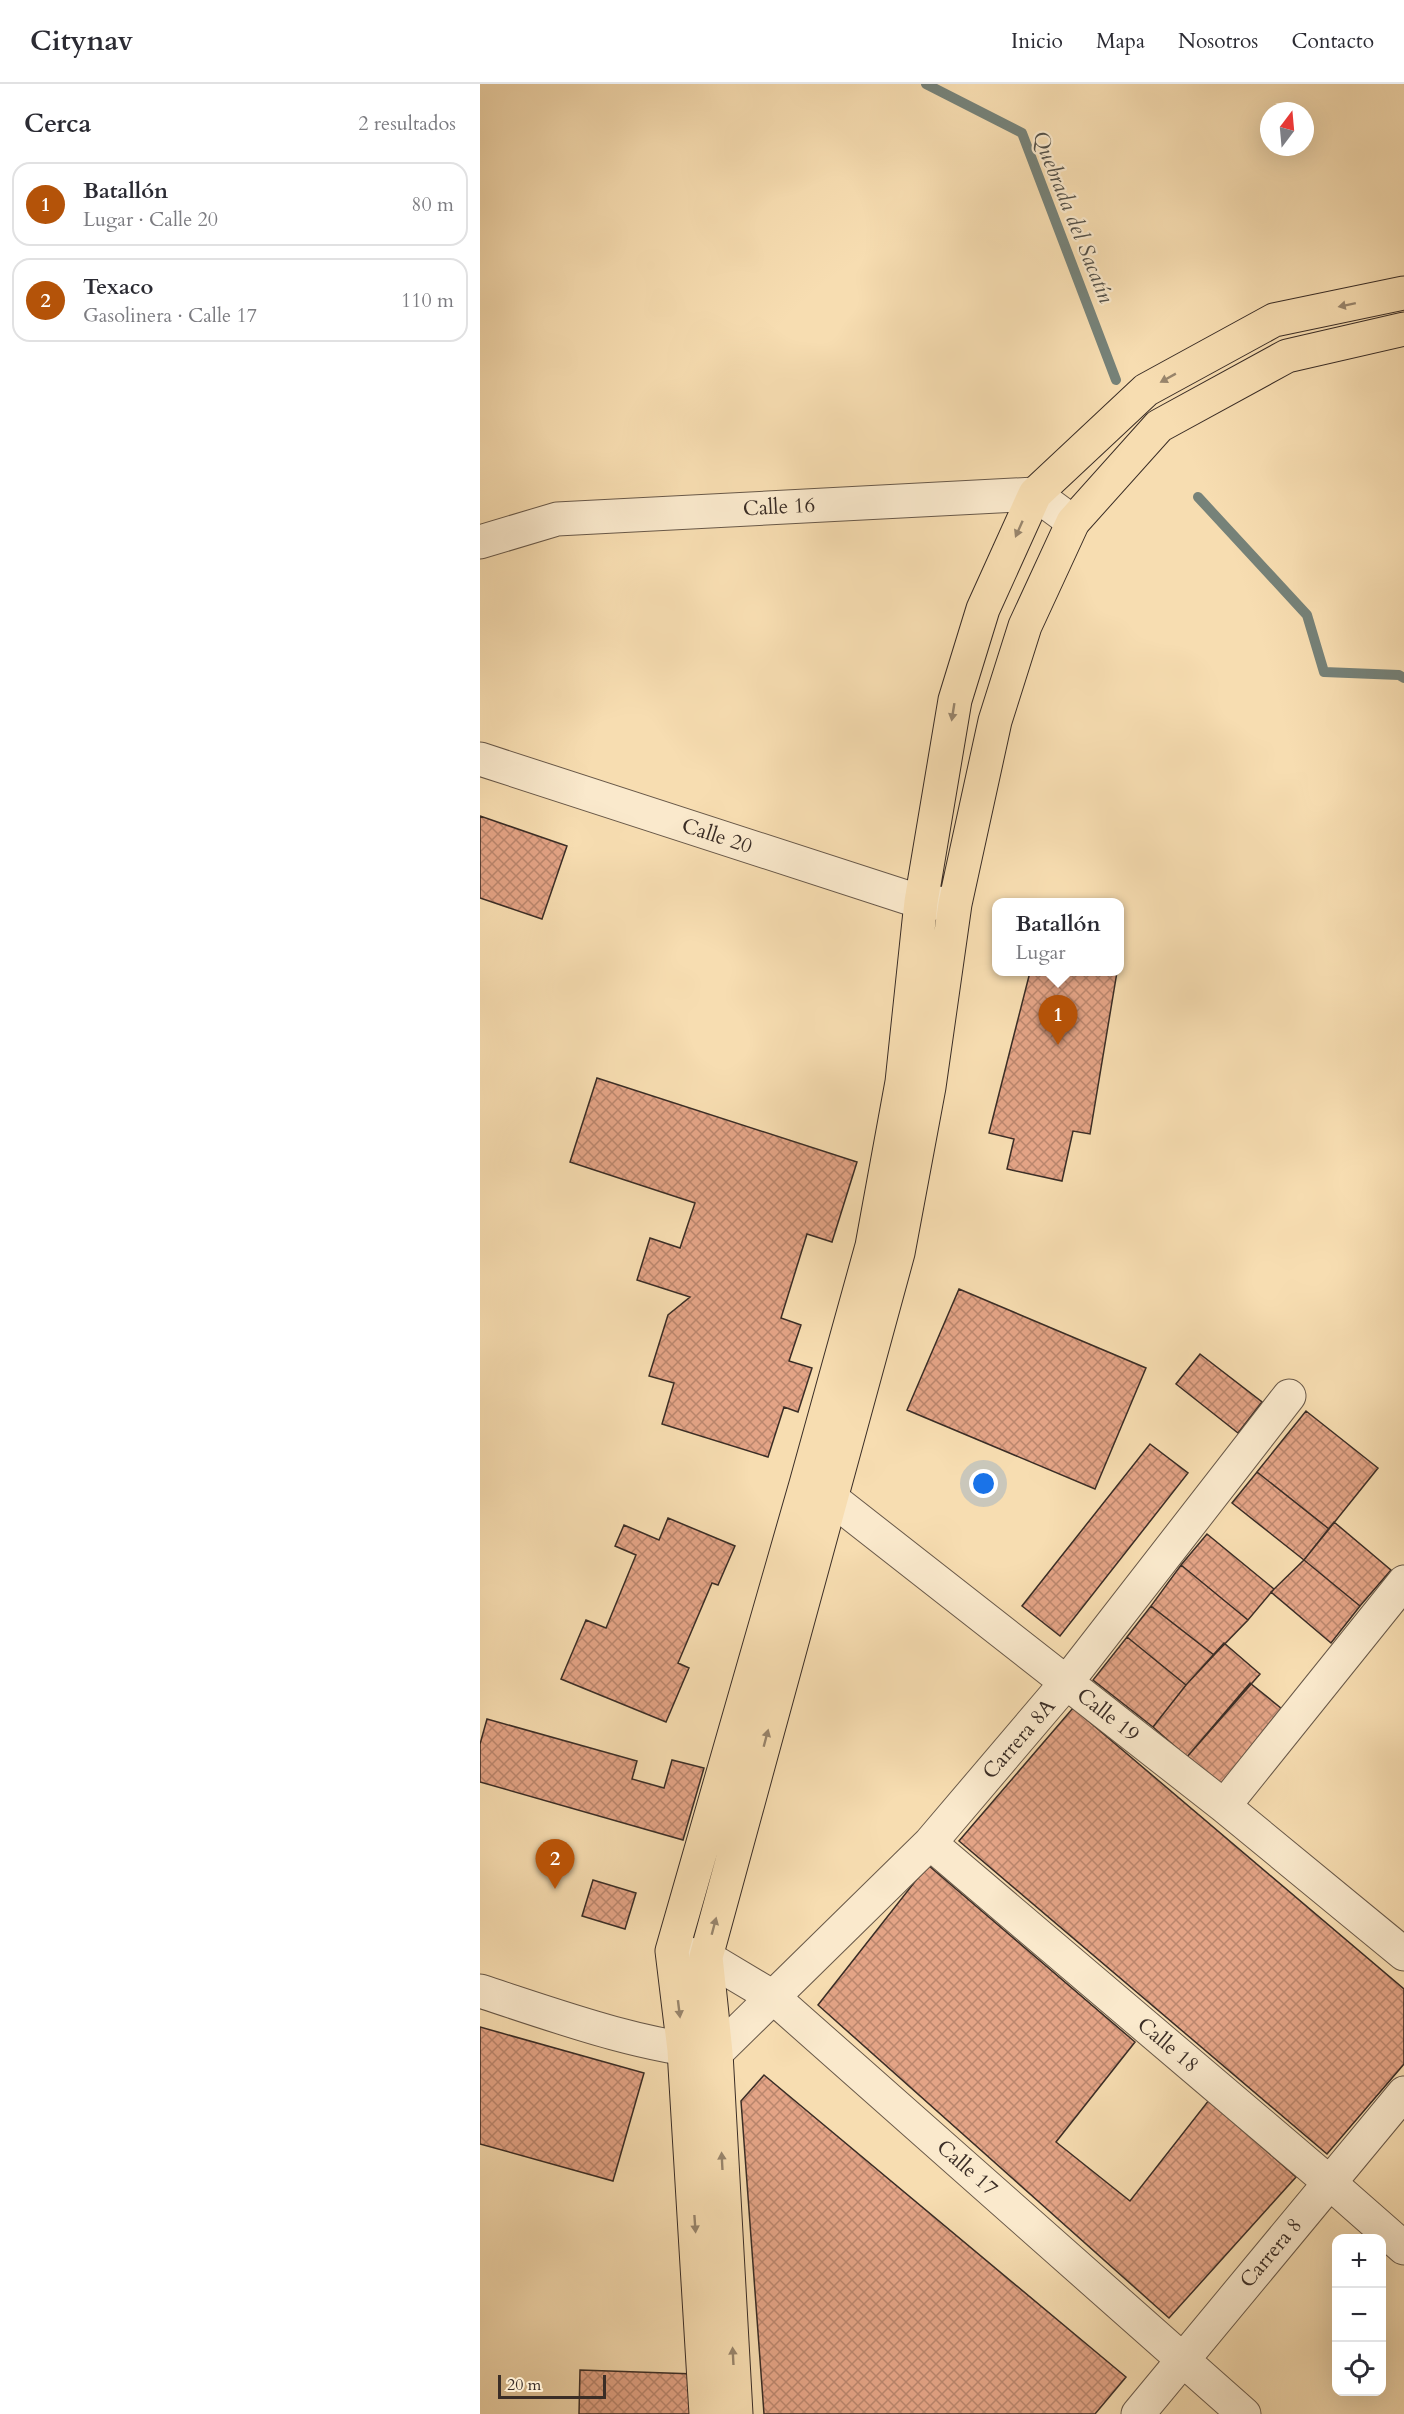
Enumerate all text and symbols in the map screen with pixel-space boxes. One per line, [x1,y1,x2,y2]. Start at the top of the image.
text: Citynav [30,22,133,60]
text: Inicio [1011,27,1063,56]
text: Mapa [1096,27,1145,56]
text: Nosotros [1178,27,1258,56]
text: Contacto [1291,27,1374,56]
north arrow [1260,102,1314,156]
text: Cerca [24,106,91,141]
text: 2 resultados [358,110,456,137]
water label: Quebrada del Sacatín [1025,127,1121,308]
text: Batallón [83,176,168,206]
text: 1 [40,191,51,218]
text: 80 m [411,191,454,218]
text: Lugar · Calle 20 [83,206,218,233]
text: Texaco [83,272,153,302]
text: 2 [40,287,51,314]
text: 110 m [401,287,454,314]
one-way arrow [1337,300,1356,310]
text: Gasolinera · Calle 17 [83,302,257,329]
one-way arrow [1159,373,1176,383]
street label: Calle 16 [742,491,816,523]
one-way arrow [1014,520,1023,538]
one-way arrow [948,702,957,721]
street label: Calle 20 [678,811,756,861]
popup [992,898,1124,976]
text: Batallón [1015,909,1101,939]
text: Lugar [1015,939,1066,966]
pin: 1 [1038,996,1078,1045]
your location [969,1469,998,1498]
street label: Calle 19 [1071,1681,1146,1749]
street label: Carrera 8A [976,1692,1062,1786]
one-way arrow [761,1728,771,1747]
pin: 2 [536,1840,574,1889]
one-way arrow [710,1917,720,1935]
one-way arrow [674,2000,684,2019]
street label: Calle 18 [1131,2011,1205,2079]
street label: Calle 17 [930,2133,1004,2203]
one-way arrow [718,2151,727,2170]
street label: Carrera 8 [1233,2212,1309,2294]
one-way arrow [690,2215,699,2234]
map controls [1332,2234,1386,2396]
button: + [1332,2234,1386,2288]
button: − [1332,2288,1386,2342]
button: locate [1332,2342,1386,2396]
one-way arrow [729,2346,738,2365]
scale bar [498,2372,606,2400]
text: 20 m [507,2374,541,2396]

